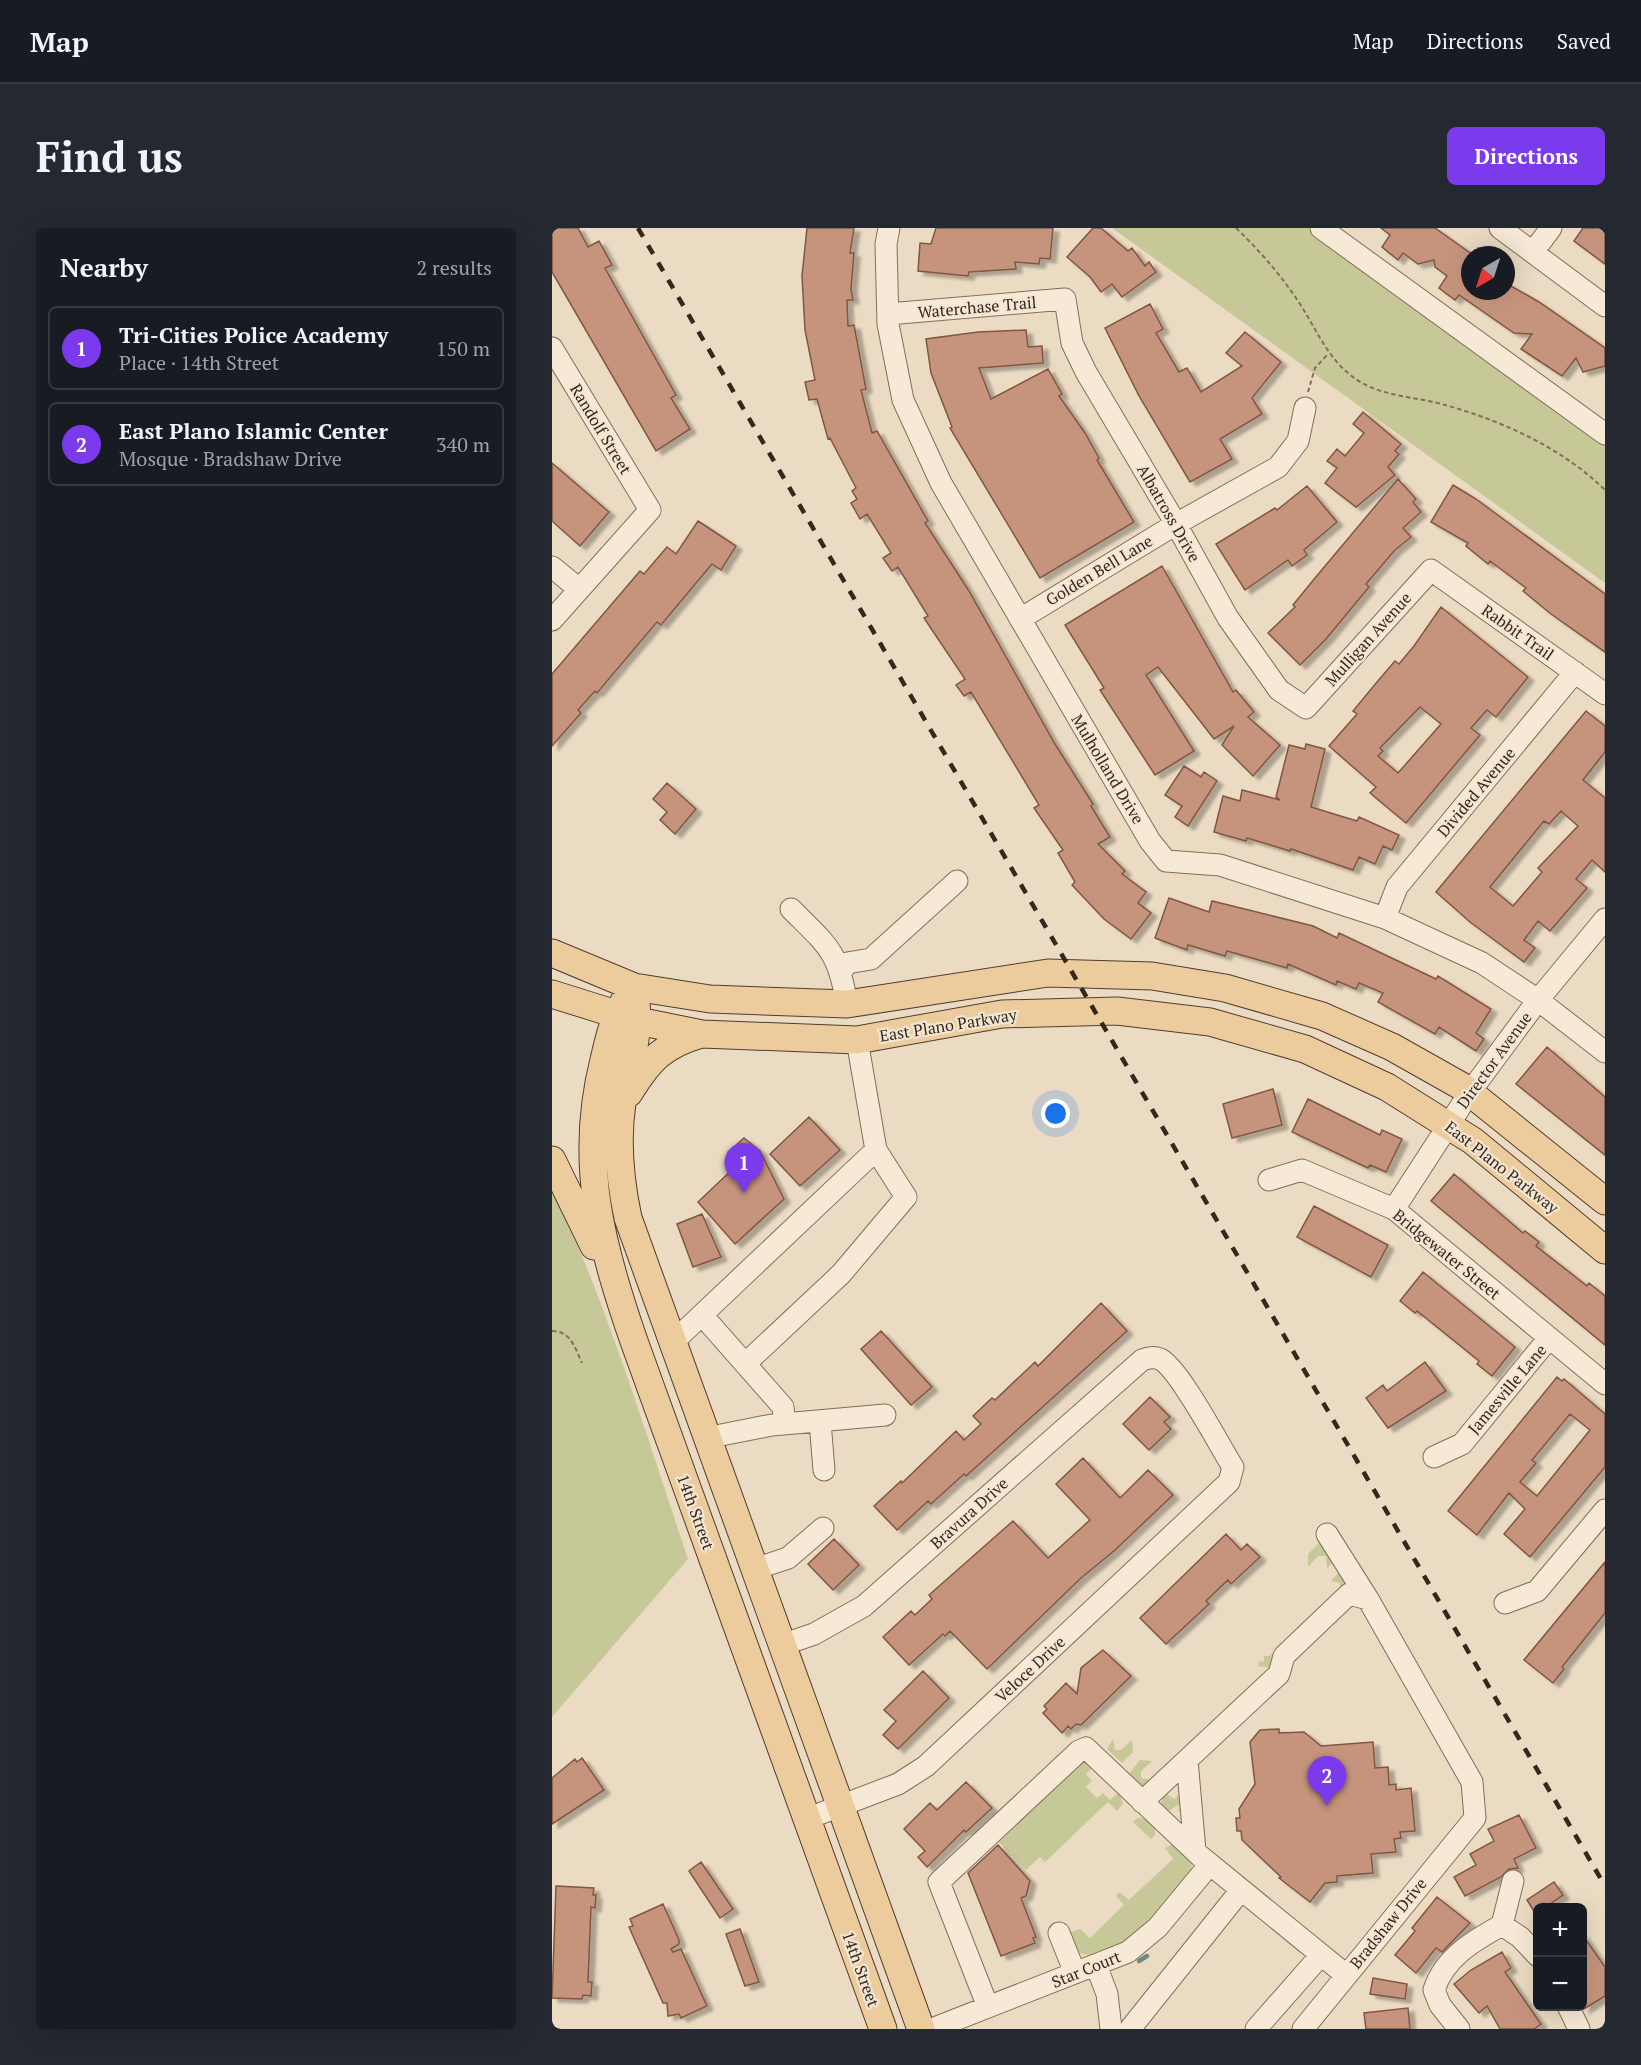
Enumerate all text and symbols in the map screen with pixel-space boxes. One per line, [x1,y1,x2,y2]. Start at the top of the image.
text: Map [30,23,89,60]
text: Map [1353,27,1394,55]
text: Directions [1427,27,1524,55]
text: Saved [1557,27,1611,55]
button: Directions [1447,127,1605,185]
text: Find us [36,128,183,184]
north arrow [1461,246,1515,300]
text: Nearby [60,250,148,284]
text: 2 results [417,254,492,281]
street label: Waterchase Trail [917,291,1038,323]
text: Tri-Cities Police Academy [119,320,388,349]
text: 1 [76,335,87,362]
text: 150 m [436,335,490,362]
text: Place · 14th Street [119,349,279,376]
street label: Randolf Street [565,379,637,479]
text: East Plano Islamic Center [119,416,388,445]
text: 2 [76,431,87,458]
text: 340 m [436,431,490,458]
text: Mosque · Bradshaw Drive [119,445,342,472]
street label: Albatross Drive [1132,460,1206,566]
street label: Golden Bell Lane [1042,529,1156,611]
street label: Mulligan Avenue [1320,587,1416,691]
street label: Rabbit Trail [1477,599,1559,665]
street label: Mulholland Drive [1067,710,1149,828]
street label: Divided Avenue [1432,742,1520,842]
street label: East Plano Parkway [878,1003,1019,1047]
street label: Director Avenue [1451,1007,1537,1113]
your location [1041,1099,1070,1128]
street label: East Plano Parkway [1441,1116,1564,1219]
pin: 1 [724,1144,764,1193]
street label: Bridgewater Street [1389,1204,1505,1304]
street label: Jamesville Lane [1463,1339,1551,1439]
street label: 14th Street [672,1471,720,1553]
street label: Bravura Drive [925,1472,1013,1554]
street label: Veloce Drive [990,1631,1070,1707]
pin: 2 [1308,1756,1346,1806]
street label: Bradshaw Drive [1345,1873,1431,1973]
map controls [1533,1903,1587,2011]
button: + [1533,1903,1587,1957]
street label: 14th Street [837,1928,885,2010]
street label: Star Court [1048,1945,1124,1993]
button: − [1533,1957,1587,2011]

